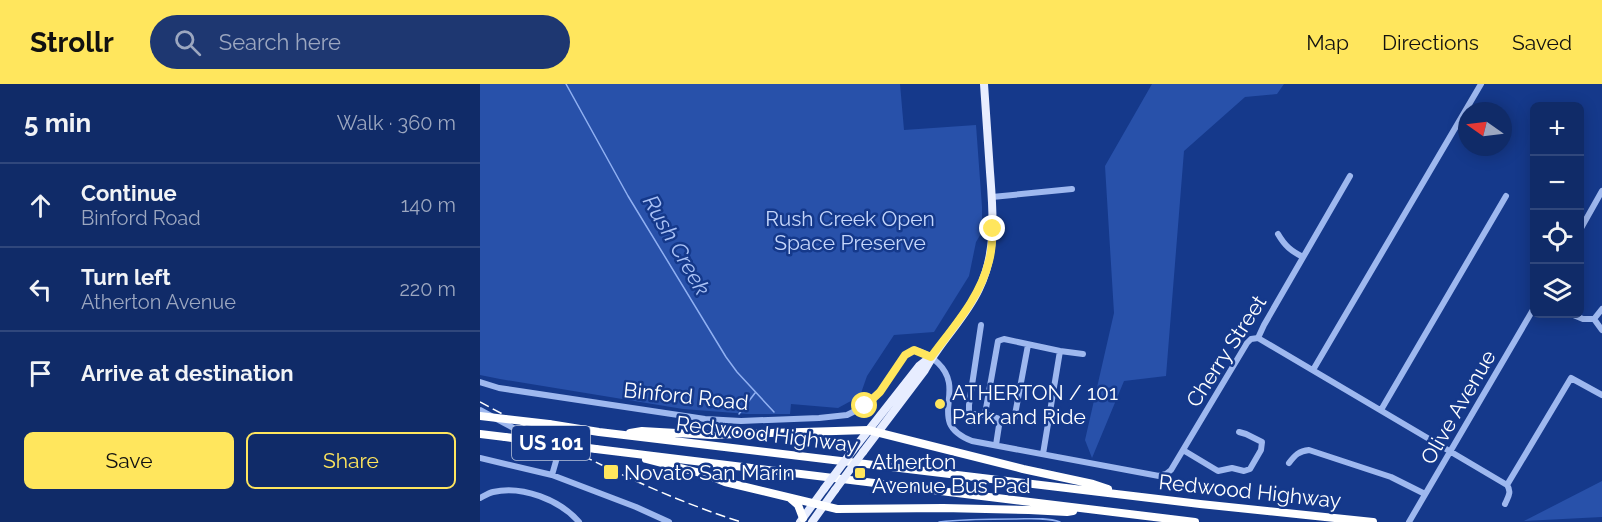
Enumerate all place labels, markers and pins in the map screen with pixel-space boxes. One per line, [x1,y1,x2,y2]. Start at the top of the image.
place label: ATHERTON / 101 Park and Ride [952,380,1118,429]
marker: ATHERTON / 101 Park and Ride [933,397,947,411]
place label: Atherton Avenue Bus Pad [872,449,1030,498]
place label: Novato San Marin [624,460,795,485]
marker: Novato San Marin [602,463,620,481]
marker: Atherton Avenue Bus Pad [853,466,867,480]

